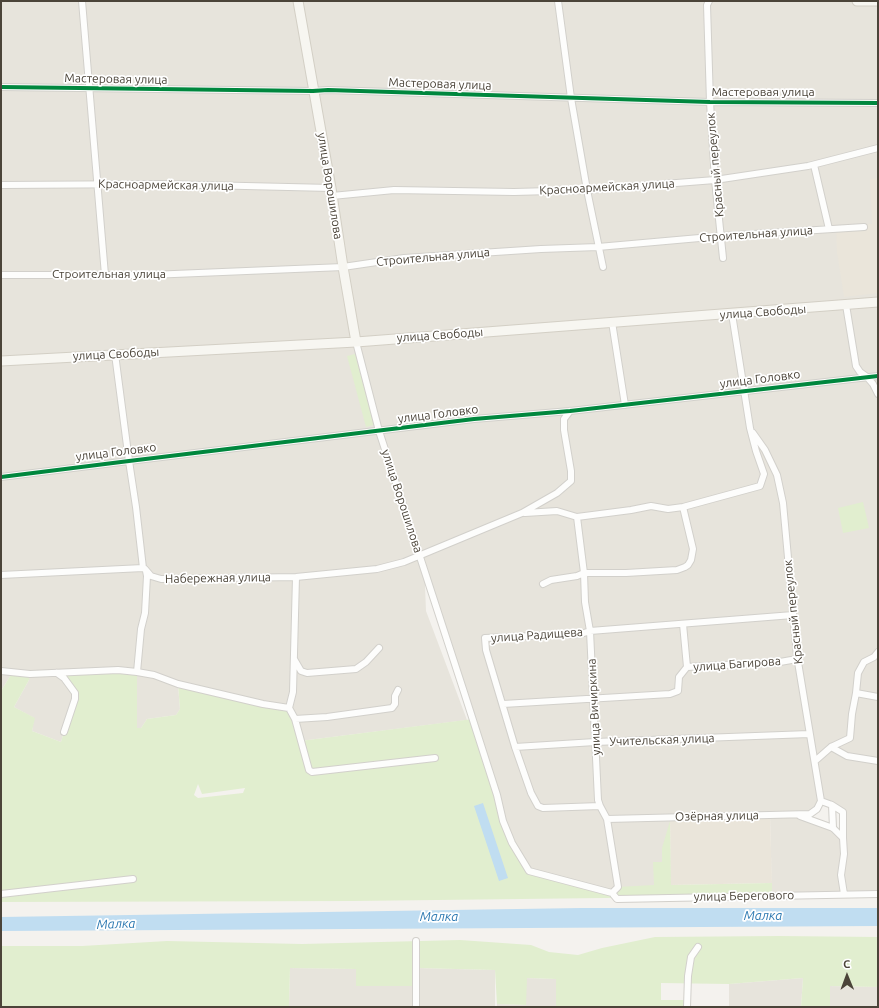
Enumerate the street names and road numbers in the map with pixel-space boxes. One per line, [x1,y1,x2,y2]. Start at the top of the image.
street label: Мастеровая улица [64,71,168,87]
street label: Мастеровая улица [388,75,492,93]
street label: Мастеровая улица [711,85,815,99]
street label: Красный переулок [703,112,727,218]
street label: улица Ворошилова [314,132,346,240]
street label: Красноармейская улица [539,176,675,198]
street label: Красноармейская улица [98,177,234,193]
street label: Строительная улица [699,223,813,245]
street label: Строительная улица [376,245,490,269]
street label: Строительная улица [52,267,166,281]
street label: улица Свободы [719,302,807,322]
street label: улица Свободы [396,325,484,345]
street label: улица Свободы [72,345,160,363]
street label: улица Головко [719,367,801,391]
street label: улица Головко [397,402,479,426]
street label: улица Головко [75,440,157,464]
street label: улица Ворошилова [378,447,426,555]
street label: Красный переулок [780,559,806,665]
street label: Набережная улица [165,570,271,586]
street label: улица Радищева [491,625,583,645]
street label: улица Багирова [693,654,781,674]
street label: улица Вичиркина [584,658,604,756]
street label: Учительская улица [609,731,715,749]
street label: Озёрная улица [675,808,759,824]
street label: улица Берегового [694,888,794,904]

